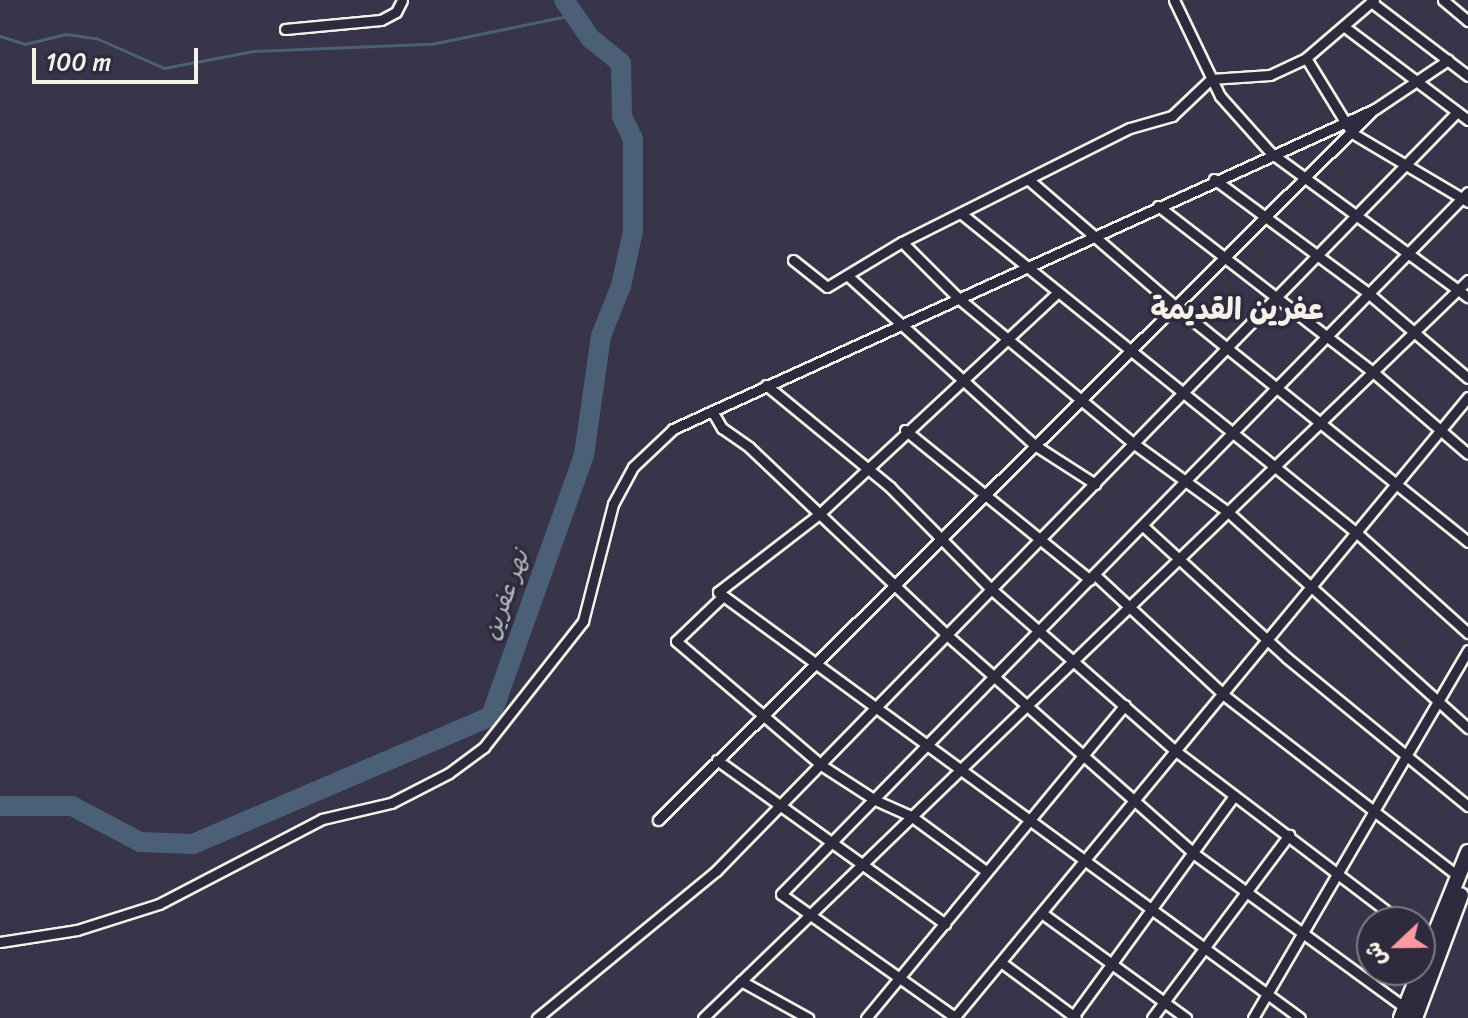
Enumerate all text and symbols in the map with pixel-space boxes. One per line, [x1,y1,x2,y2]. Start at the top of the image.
scale bar [36,32,202,82]
text: 100 m [46,41,111,83]
district label: عفرين القديمة [1150,291,1324,327]
water label: نهر عفرين [476,546,536,644]
north arrow [1356,906,1436,986]
text: ش [1353,936,1398,973]

